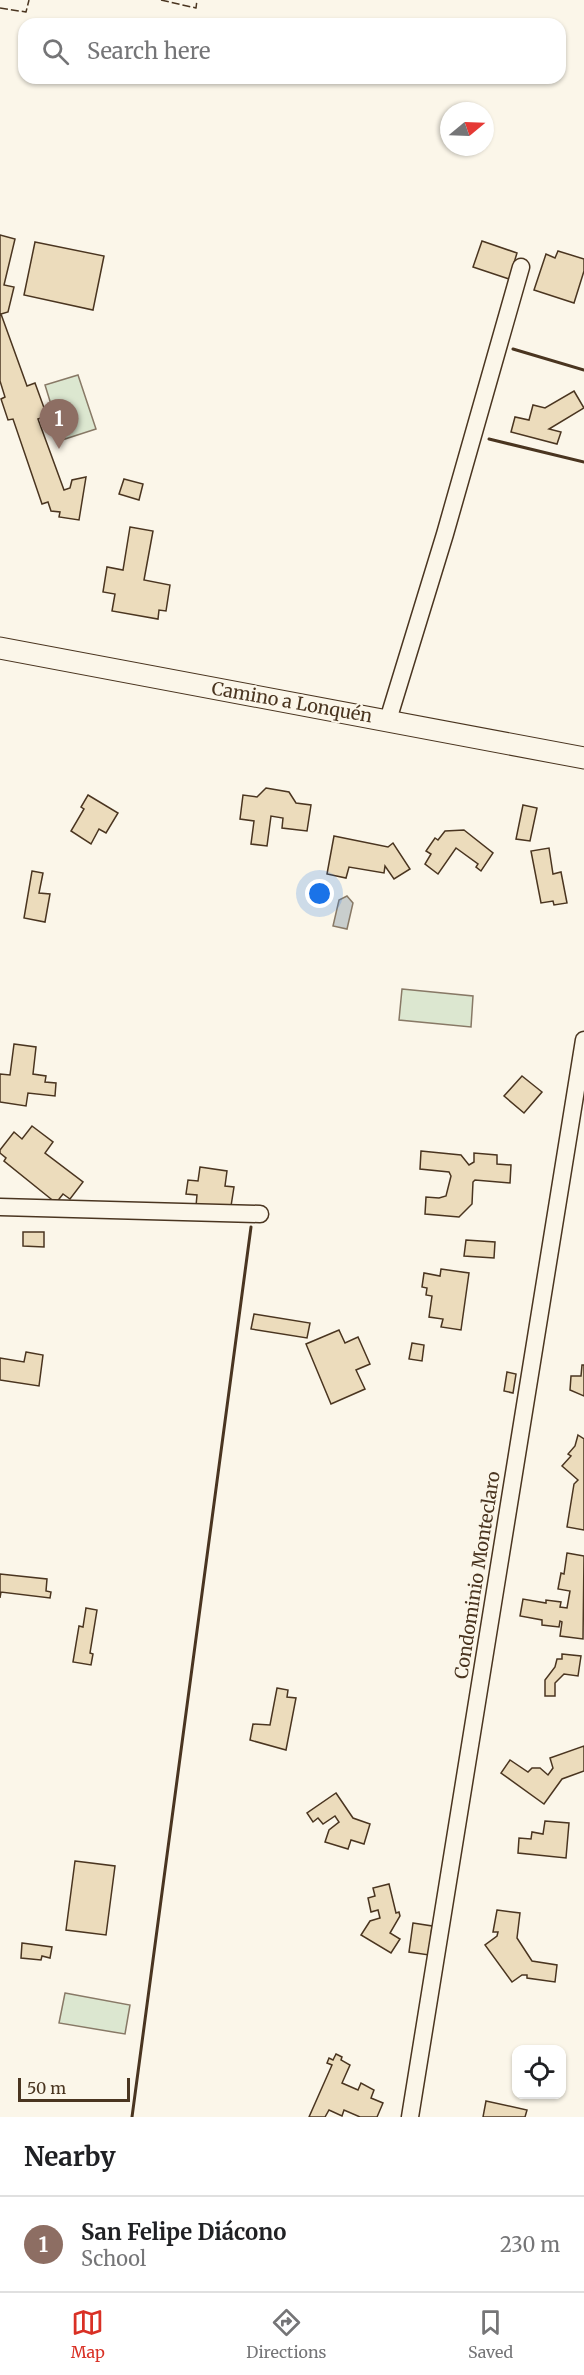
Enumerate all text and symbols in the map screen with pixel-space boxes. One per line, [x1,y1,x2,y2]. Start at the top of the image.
search box [18,18,566,84]
icon: search [39,35,72,68]
text: Search here [87,37,210,65]
north arrow [440,102,494,156]
pin: 1 [40,400,78,449]
street label: Camino a Lonquén [210,677,374,727]
your location [305,879,334,908]
street label: Condominio Monteclaro [449,1470,505,1680]
map controls [512,2045,566,2099]
button: locate [512,2045,566,2099]
scale bar [18,2075,130,2102]
text: 50 m [27,2078,66,2098]
text: Nearby [24,2140,116,2173]
text: San Felipe Diácono [81,2218,286,2246]
text: 1 [39,2232,48,2257]
text: 230 m [500,2232,560,2257]
text: School [81,2246,146,2271]
tab: Map [71,2306,105,2362]
tab: Directions [246,2306,326,2362]
tab: Saved [468,2306,513,2362]

